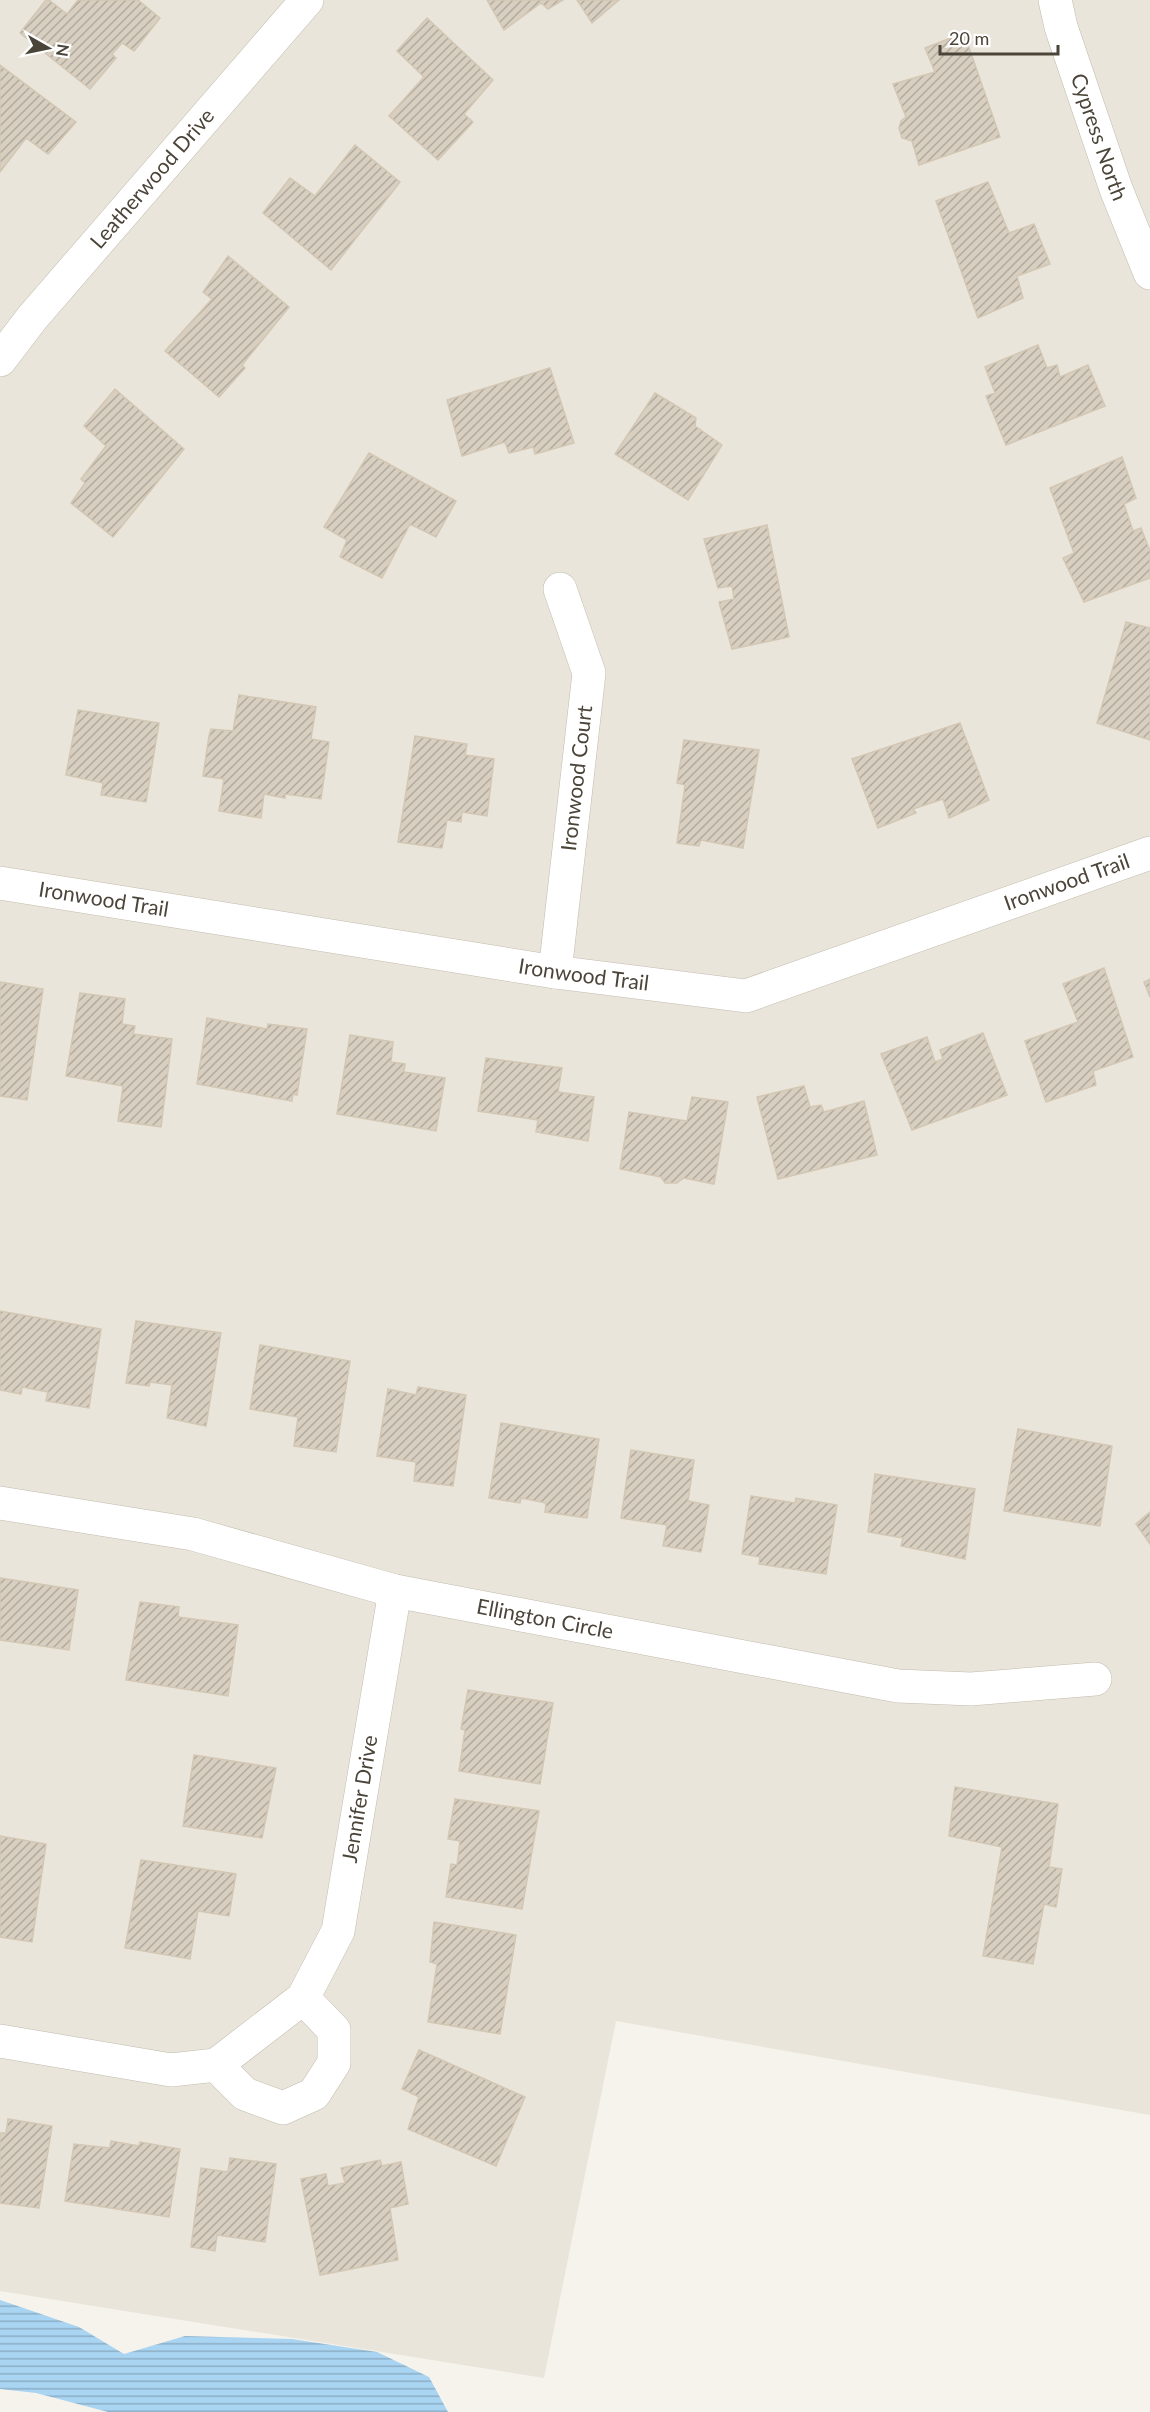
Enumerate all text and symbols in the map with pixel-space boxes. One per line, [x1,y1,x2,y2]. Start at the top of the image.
north arrow [18,18,78,78]
scale bar [940,18,1058,56]
text: 20 m [949,27,989,49]
text: N [53,43,74,58]
street label: Cypress North [1067,70,1133,204]
street label: Leatherwood Drive [84,103,219,253]
street label: Ironwood Court [555,703,596,852]
street label: Ironwood Trail [1000,847,1132,915]
street label: Ironwood Trail [37,875,171,921]
street label: Ironwood Trail [517,952,651,995]
street label: Ellington Circle [475,1593,616,1643]
street label: Jennifer Drive [336,1733,382,1864]

